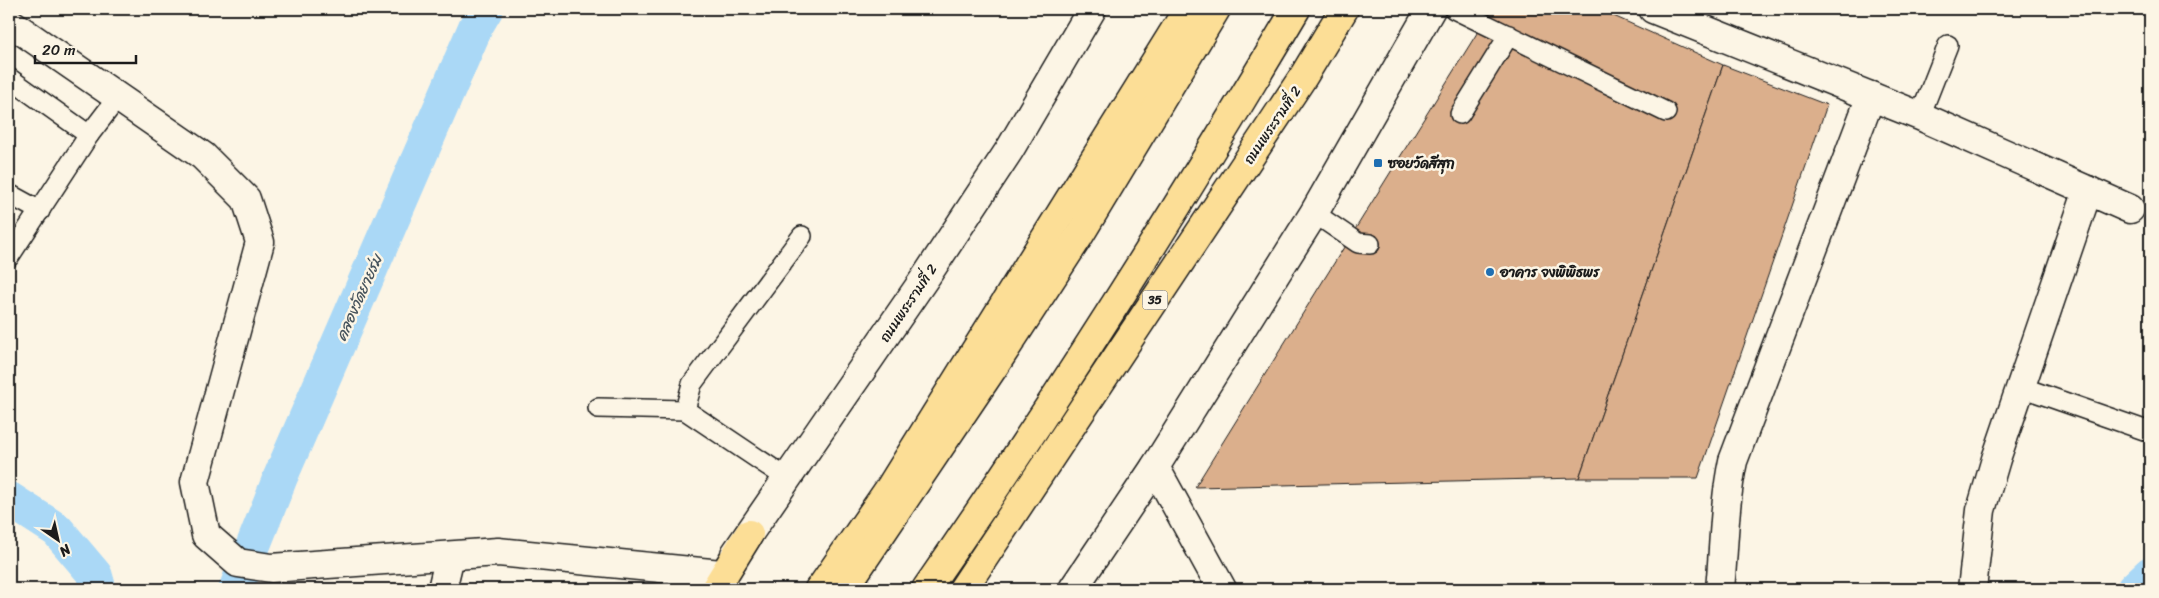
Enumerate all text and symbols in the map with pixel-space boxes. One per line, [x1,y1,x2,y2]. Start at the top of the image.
scale bar [35,32,136,64]
text: 20 m [42,37,76,63]
street label: ถนนพระรามที่ 2 [1236,80,1308,170]
place label: ซอยวัดสีสุก [1387,151,1455,176]
marker: ซอยวัดสีสุก [1372,157,1384,169]
water label: คลองวัดยายร่ม [328,248,391,345]
street label: ถนนพระรามที่ 2 [872,258,944,348]
place label: อาคาร จงพิพิธพร [1499,260,1600,285]
marker: อาคาร จงพิพิธพร [1484,266,1496,278]
road number: 35 [1142,290,1168,310]
north arrow [32,516,82,566]
text: N [54,537,77,564]

